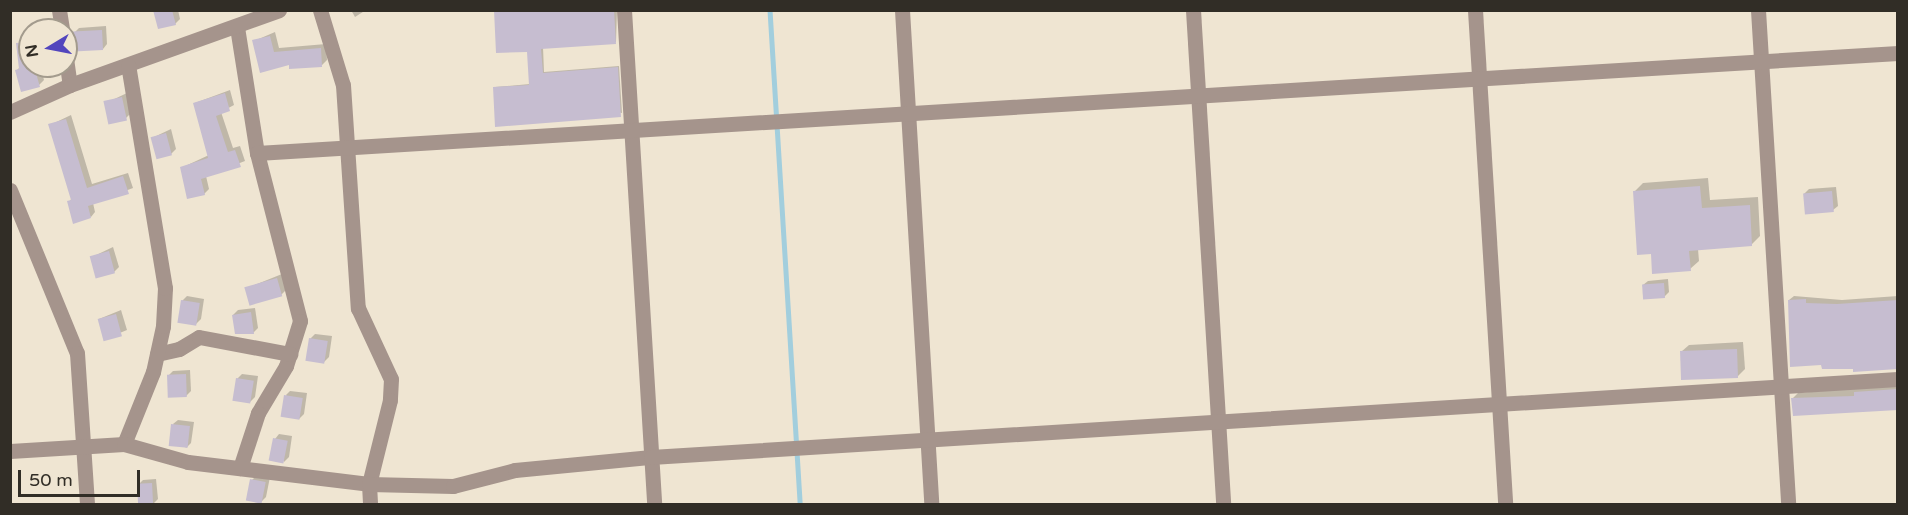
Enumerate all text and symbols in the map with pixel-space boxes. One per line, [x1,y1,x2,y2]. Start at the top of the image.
north arrow [18,18,78,78]
text: N [21,43,43,59]
scale bar [21,458,142,496]
text: 50 m [29,469,73,491]

